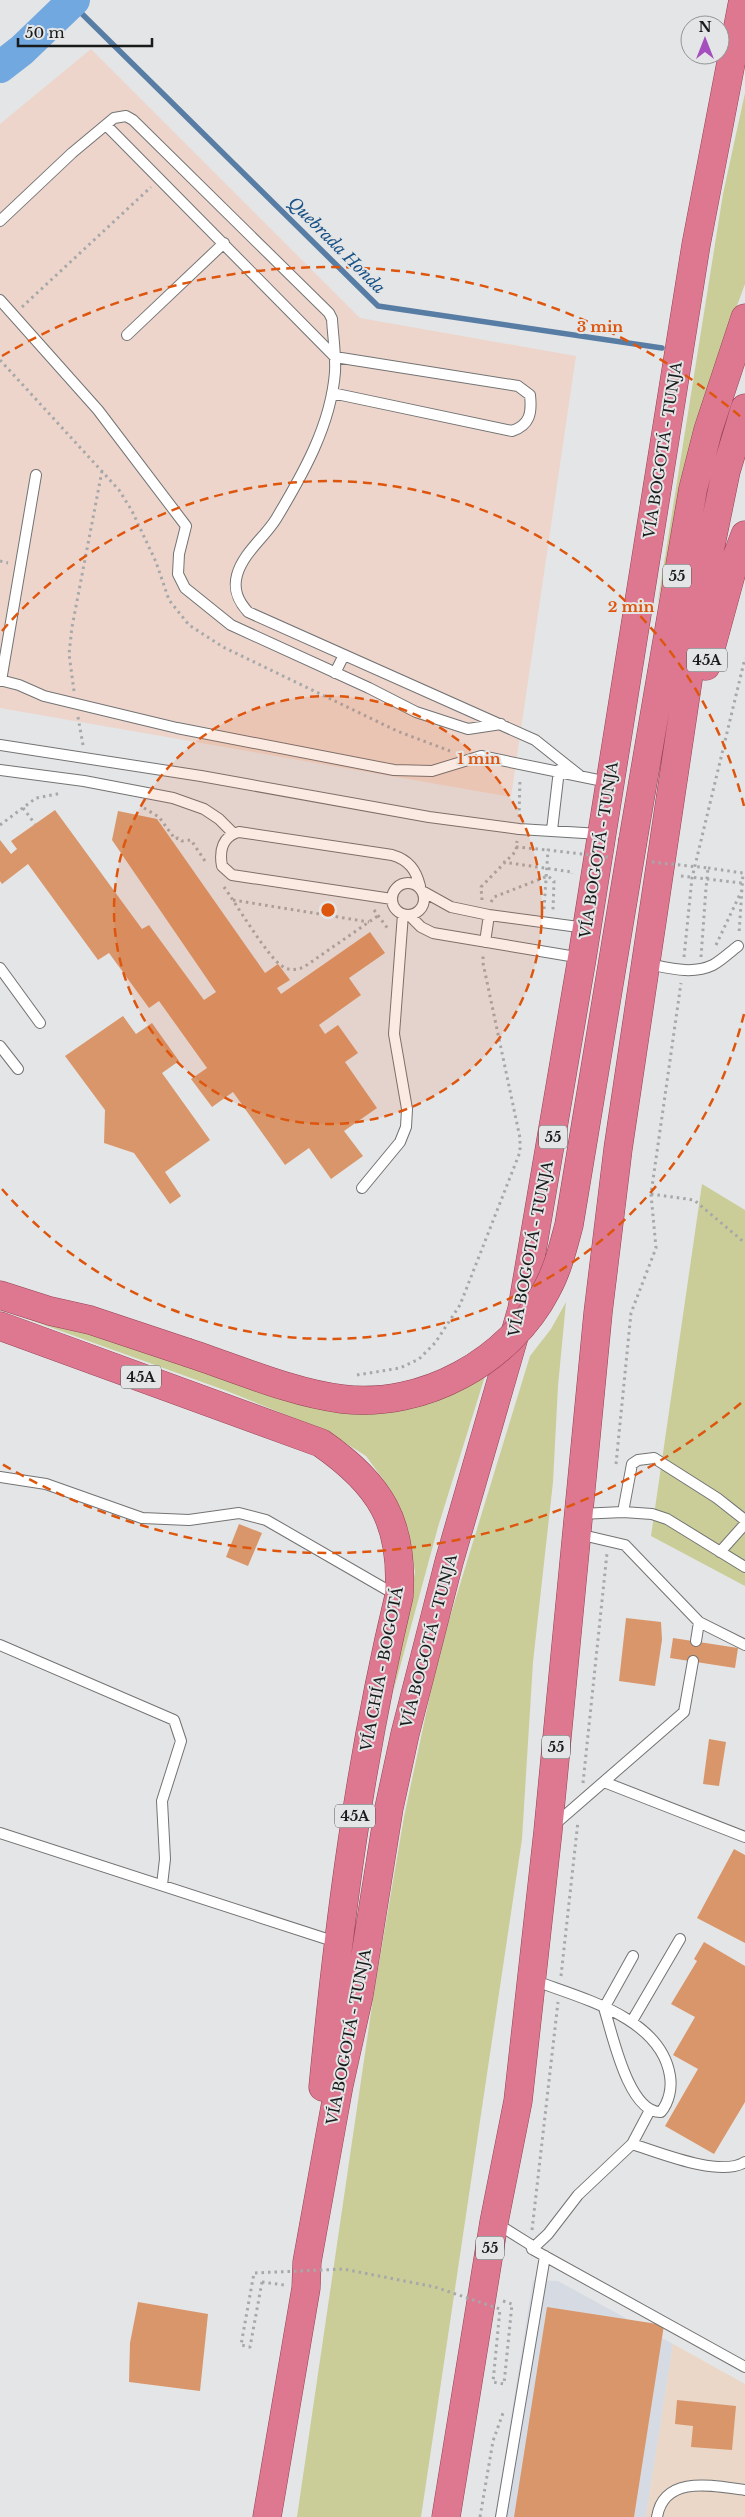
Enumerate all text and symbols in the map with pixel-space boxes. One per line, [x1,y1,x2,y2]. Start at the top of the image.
scale bar [18,15,151,47]
north arrow [680,15,730,65]
text: N [698,18,712,36]
text: 50 m [25,23,65,42]
water label: Quebrada Honda [284,192,390,298]
text: 3 min [577,317,623,336]
street label: VÍA BOGOTÁ - TUNJA [639,360,686,541]
road number: 55 [663,564,691,588]
text: 2 min [608,597,654,616]
road number: 45A [687,648,727,672]
text: 1 min [457,749,501,768]
street label: VÍA BOGOTÁ - TUNJA [575,760,622,941]
centre of rings [319,901,337,919]
road number: 55 [539,1126,567,1148]
street label: VÍA BOGOTÁ - TUNJA [504,1159,557,1340]
road number: 45A [121,1365,161,1388]
street label: VÍA BOGOTÁ - TUNJA [396,1552,461,1731]
street label: VÍA CHÍA - BOGOTÁ [356,1585,407,1754]
road number: 55 [542,1735,570,1758]
road number: 45A [335,1804,375,1828]
street label: VÍA BOGOTÁ - TUNJA [322,1947,375,2128]
road number: 55 [476,2236,504,2260]

